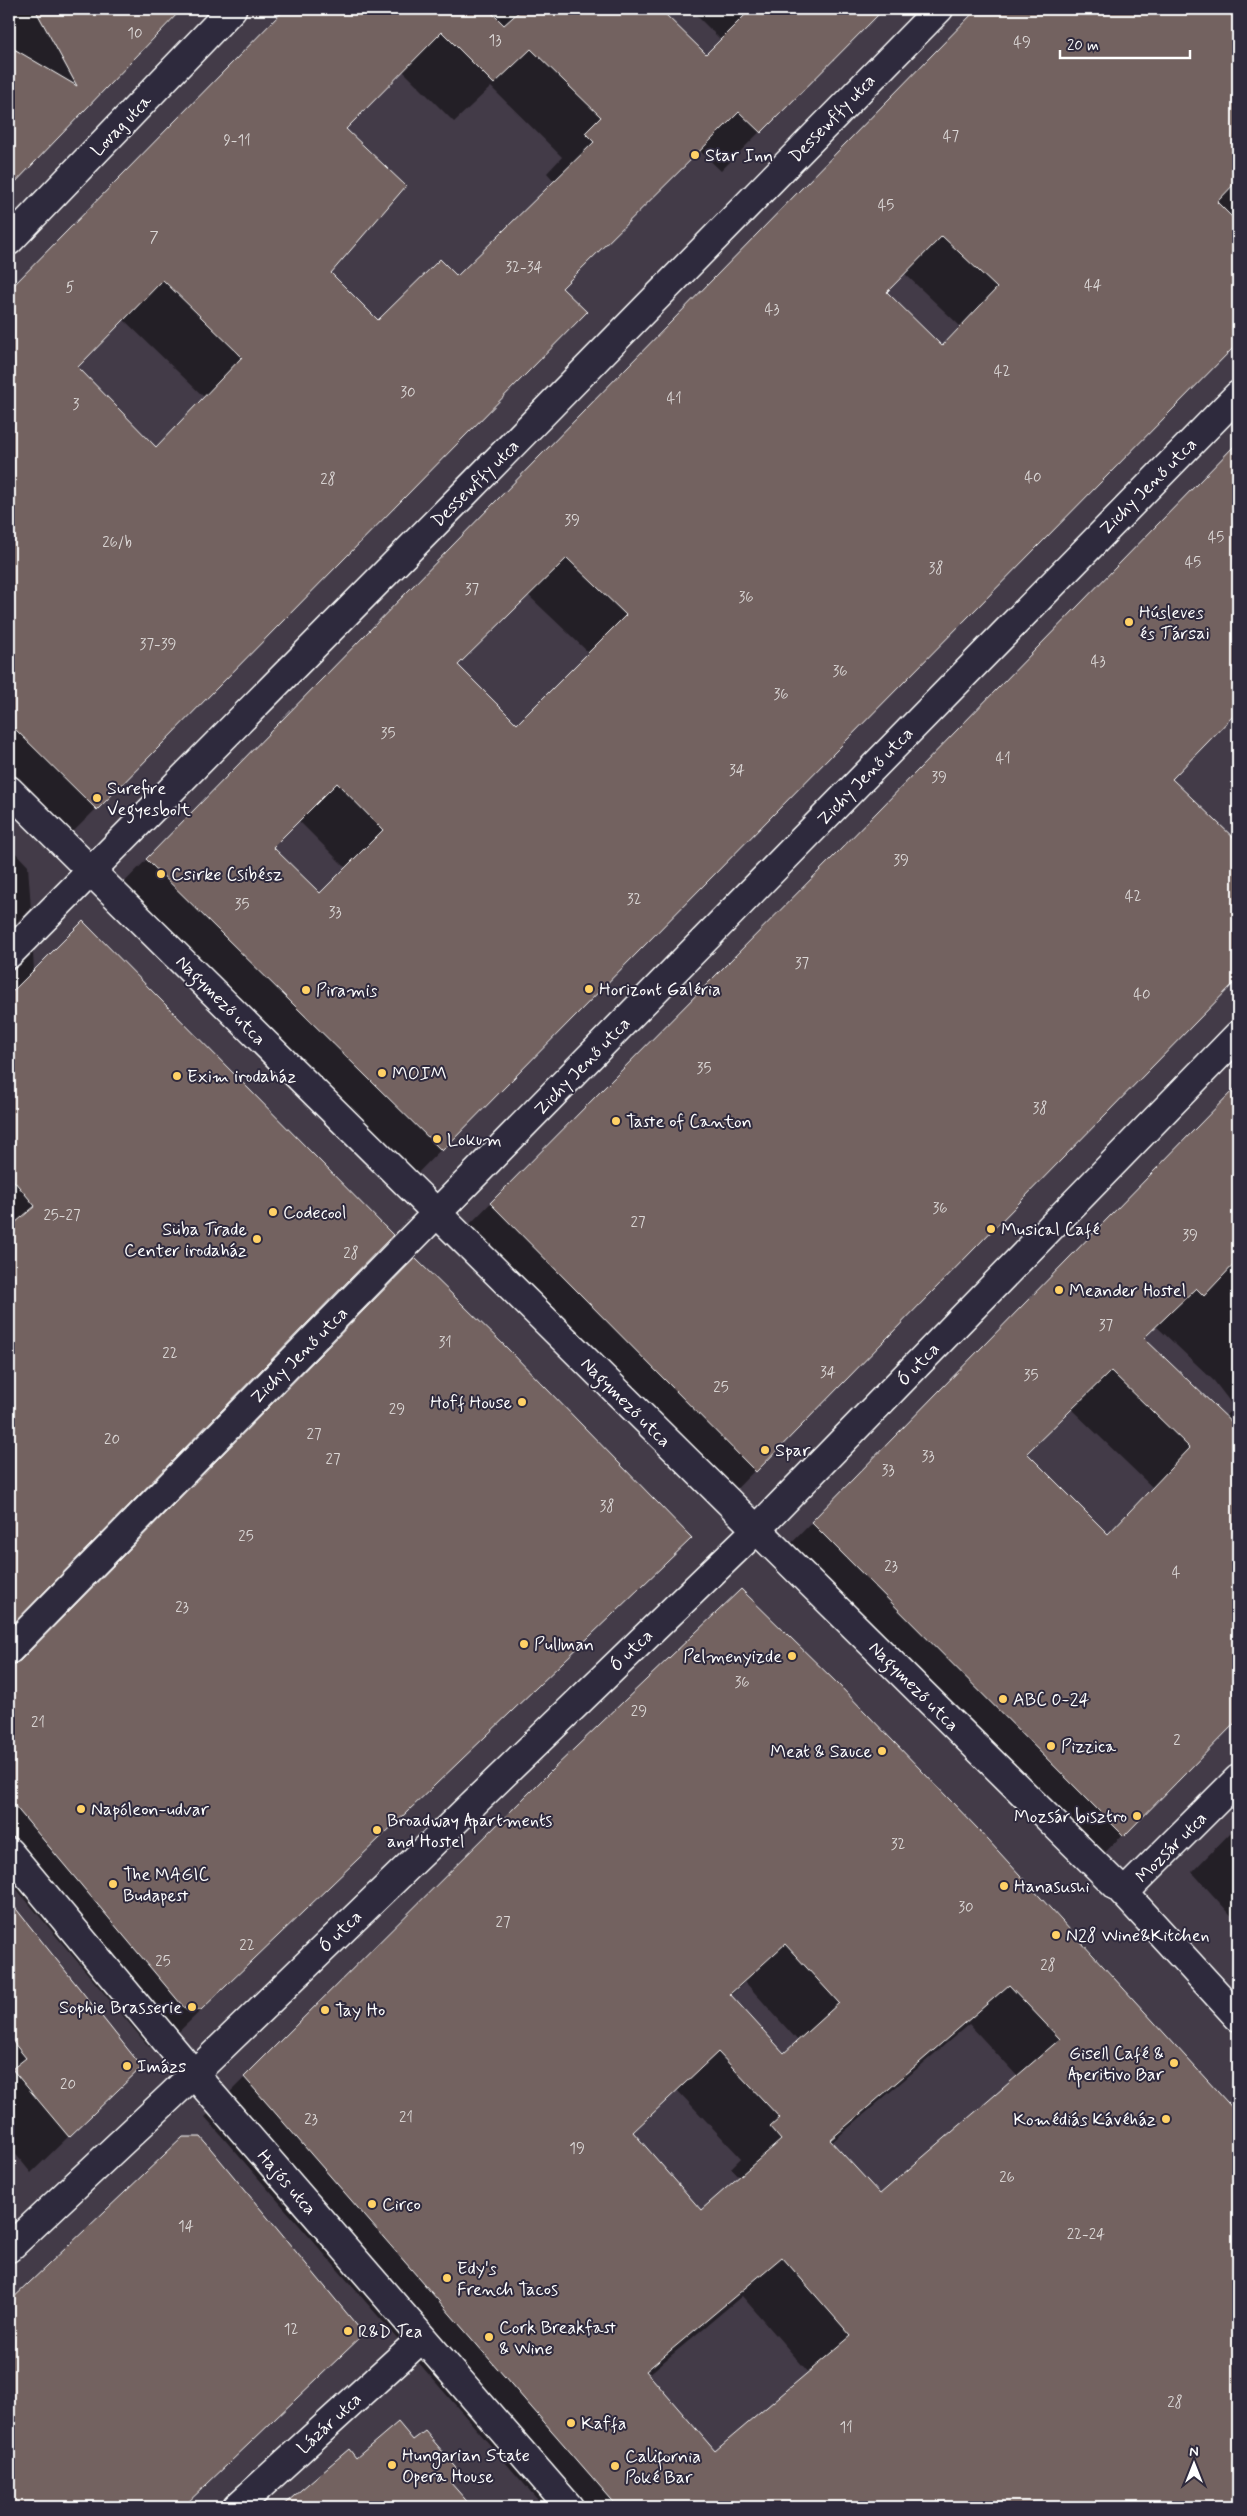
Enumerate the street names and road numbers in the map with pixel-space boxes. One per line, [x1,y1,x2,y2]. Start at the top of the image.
street label: Dessewffy utca [784,69,881,168]
street label: Lovag utca [86,89,158,162]
street label: Zichy Jenő utca [1095,433,1203,541]
street label: Dessewffy utca [427,435,525,533]
street label: Zichy Jenő utca [812,722,919,831]
street label: Nagymező utca [169,950,271,1052]
street label: Zichy Jenő utca [529,1012,636,1121]
street label: Zichy Jenő utca [246,1302,354,1410]
street label: Ó utca [892,1338,945,1392]
street label: Nagymező utca [574,1352,676,1454]
street label: Ó utca [605,1624,659,1677]
street label: Nagymező utca [862,1636,964,1738]
street label: Mozsár utca [1131,1807,1213,1889]
street label: Ó utca [314,1905,368,1958]
street label: Hajós utca [251,2145,321,2220]
street label: Lázár utca [292,2388,367,2460]

